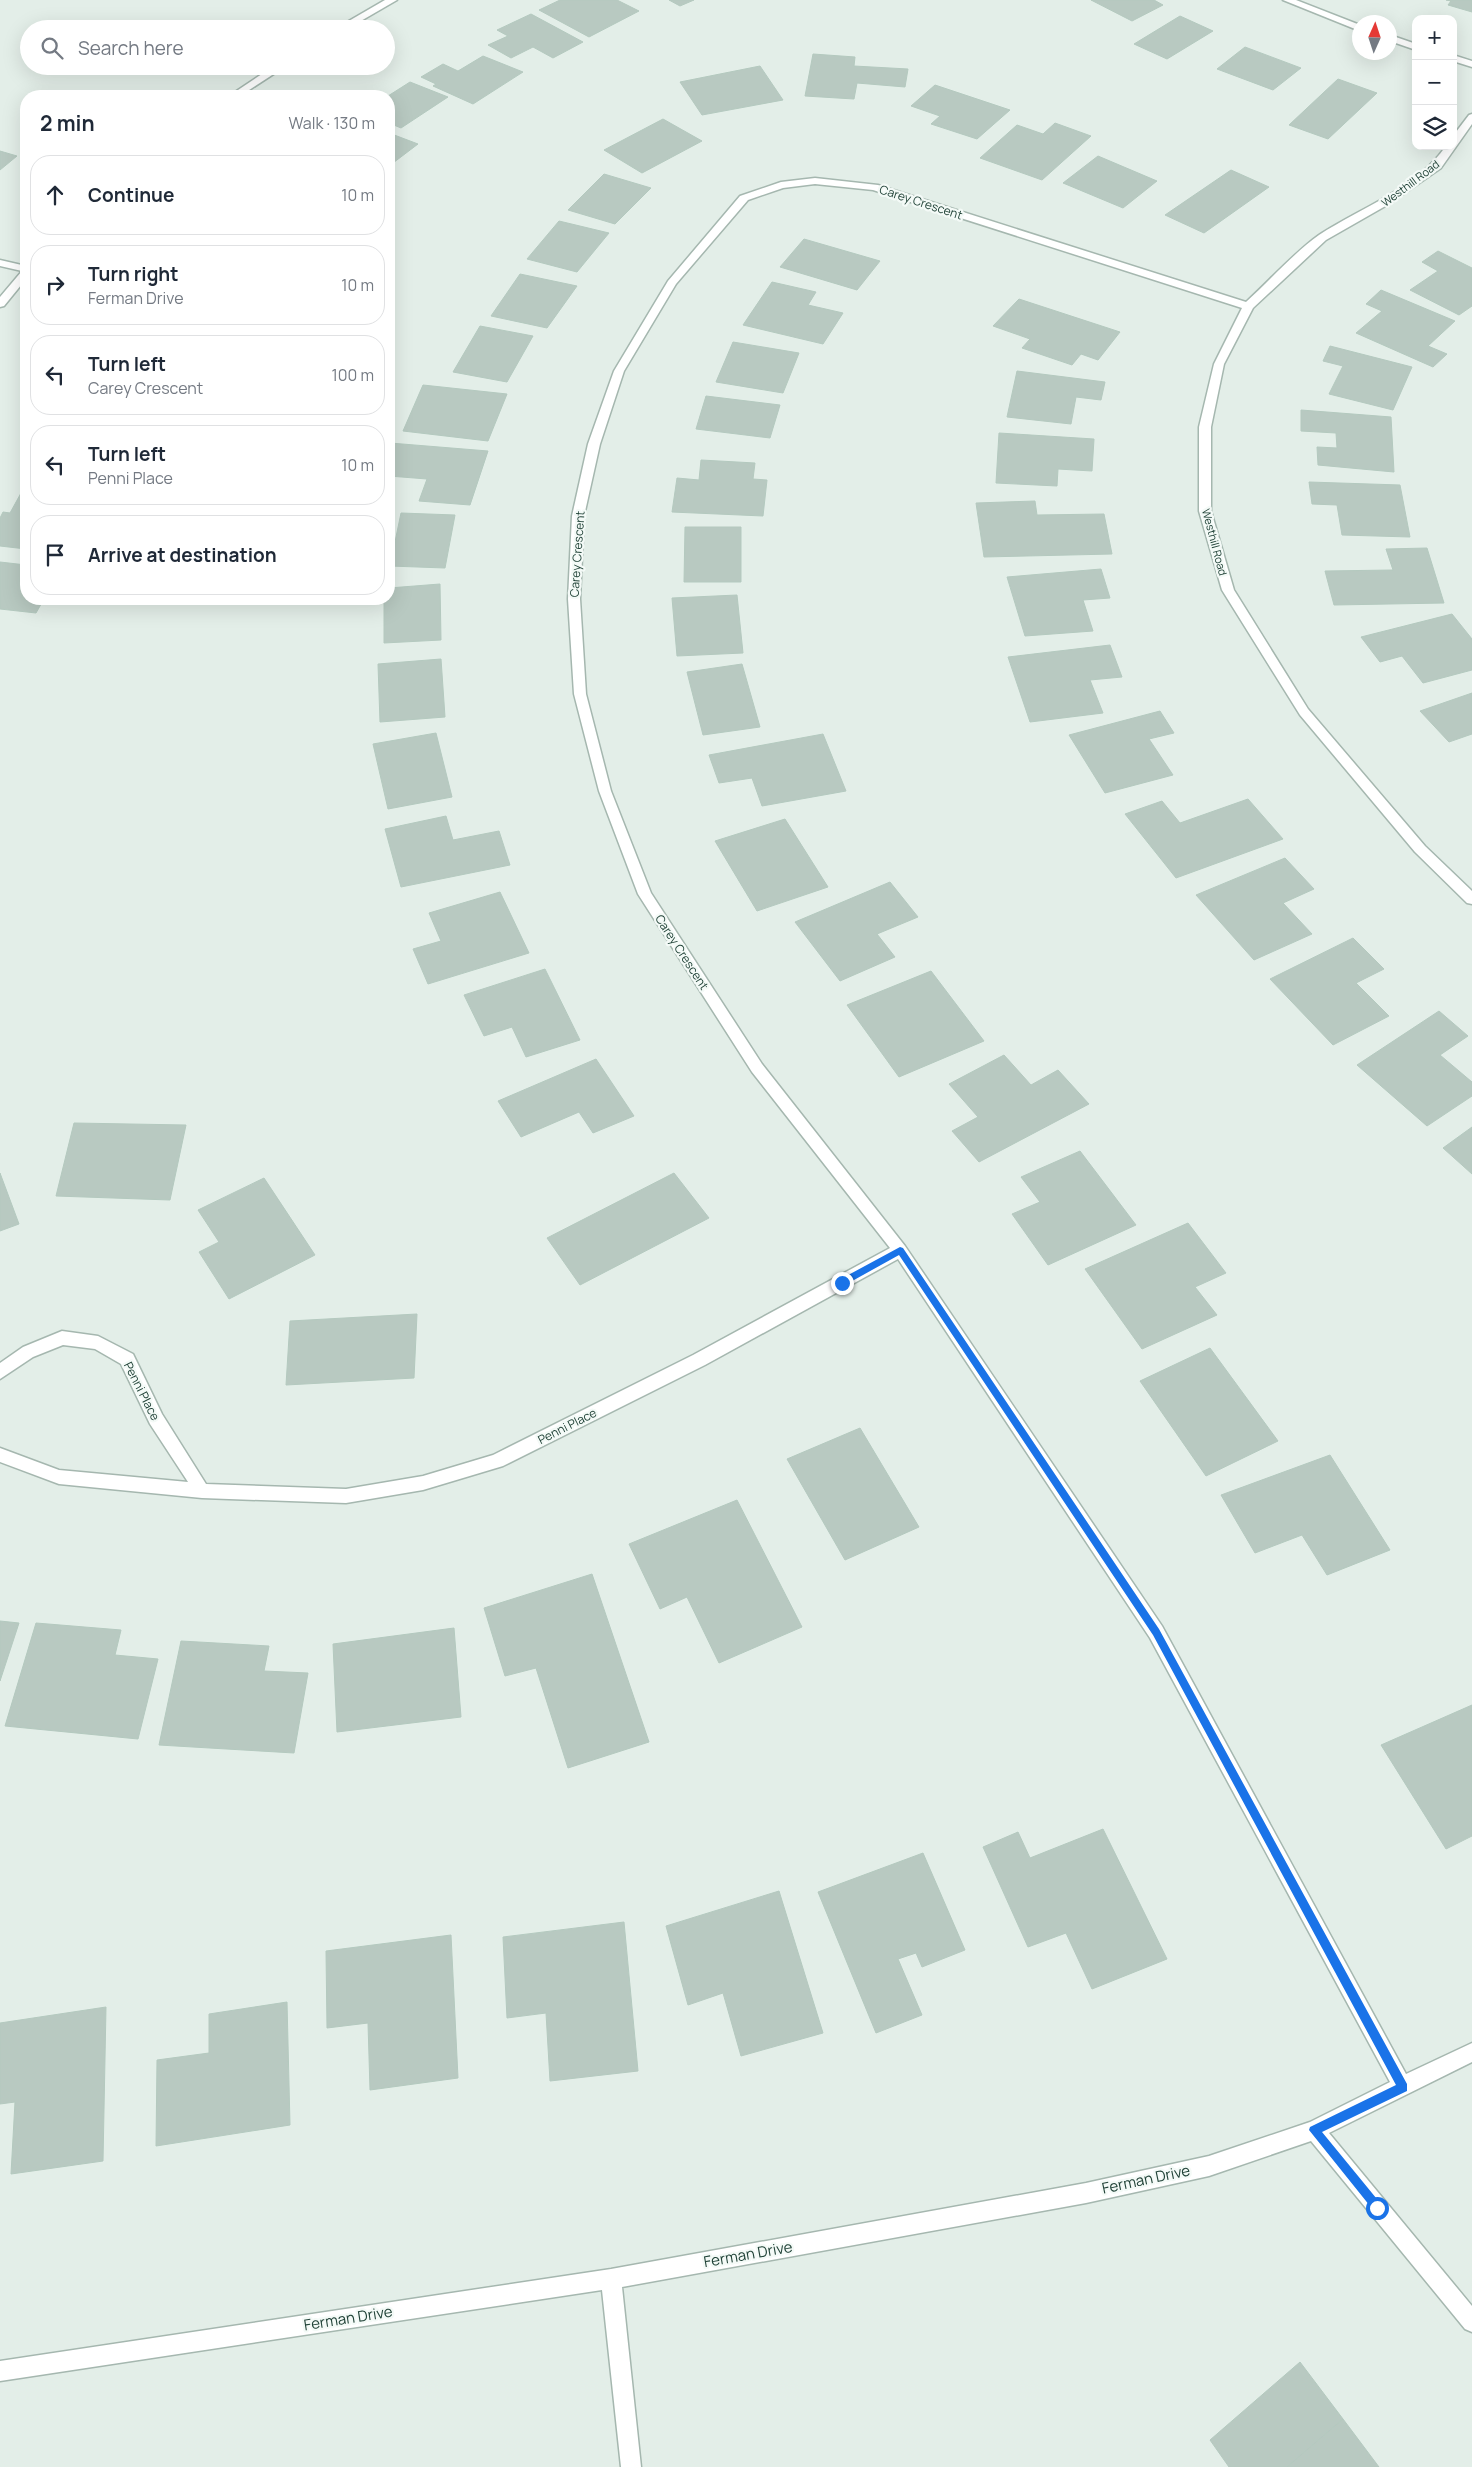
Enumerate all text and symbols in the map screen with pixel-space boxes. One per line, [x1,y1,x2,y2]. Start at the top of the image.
north arrow [1352,15,1397,60]
map controls [1412,15,1457,150]
button: + [1412,15,1457,60]
search box [20,20,395,75]
icon: search [38,34,66,62]
text: Search here [78,35,184,61]
button: − [1412,60,1457,105]
button: layers [1412,105,1457,150]
text: 2 min [40,109,95,137]
text: Walk · 130 m [289,112,375,134]
street label: Westhill Road [1378,156,1442,210]
icon: ahead [41,181,69,209]
street label: Carey Crescent [877,181,965,223]
text: Continue [88,182,174,208]
text: 10 m [341,184,374,206]
text: Turn right [88,261,178,287]
icon: right [41,271,69,299]
text: 10 m [341,274,374,296]
text: Ferman Drive [88,287,184,309]
text: Turn left [88,351,166,377]
icon: left [41,361,69,389]
text: 100 m [331,364,374,386]
text: Carey Crescent [88,377,203,399]
text: Turn left [88,441,166,467]
icon: left [41,451,69,479]
text: 10 m [341,454,374,476]
text: Penni Place [88,467,173,489]
street label: Westhill Road [1199,507,1231,577]
street label: Carey Crescent [566,510,589,598]
icon: arrive [41,541,69,569]
text: Arrive at destination [88,542,277,568]
street label: Carey Crescent [651,911,713,993]
route end [831,1272,854,1295]
street label: Penni Place [120,1359,164,1423]
street label: Penni Place [535,1404,599,1448]
street label: Ferman Drive [1100,2159,1192,2199]
route start [1366,2197,1389,2220]
street label: Ferman Drive [702,2236,794,2272]
street label: Ferman Drive [302,2301,394,2335]

